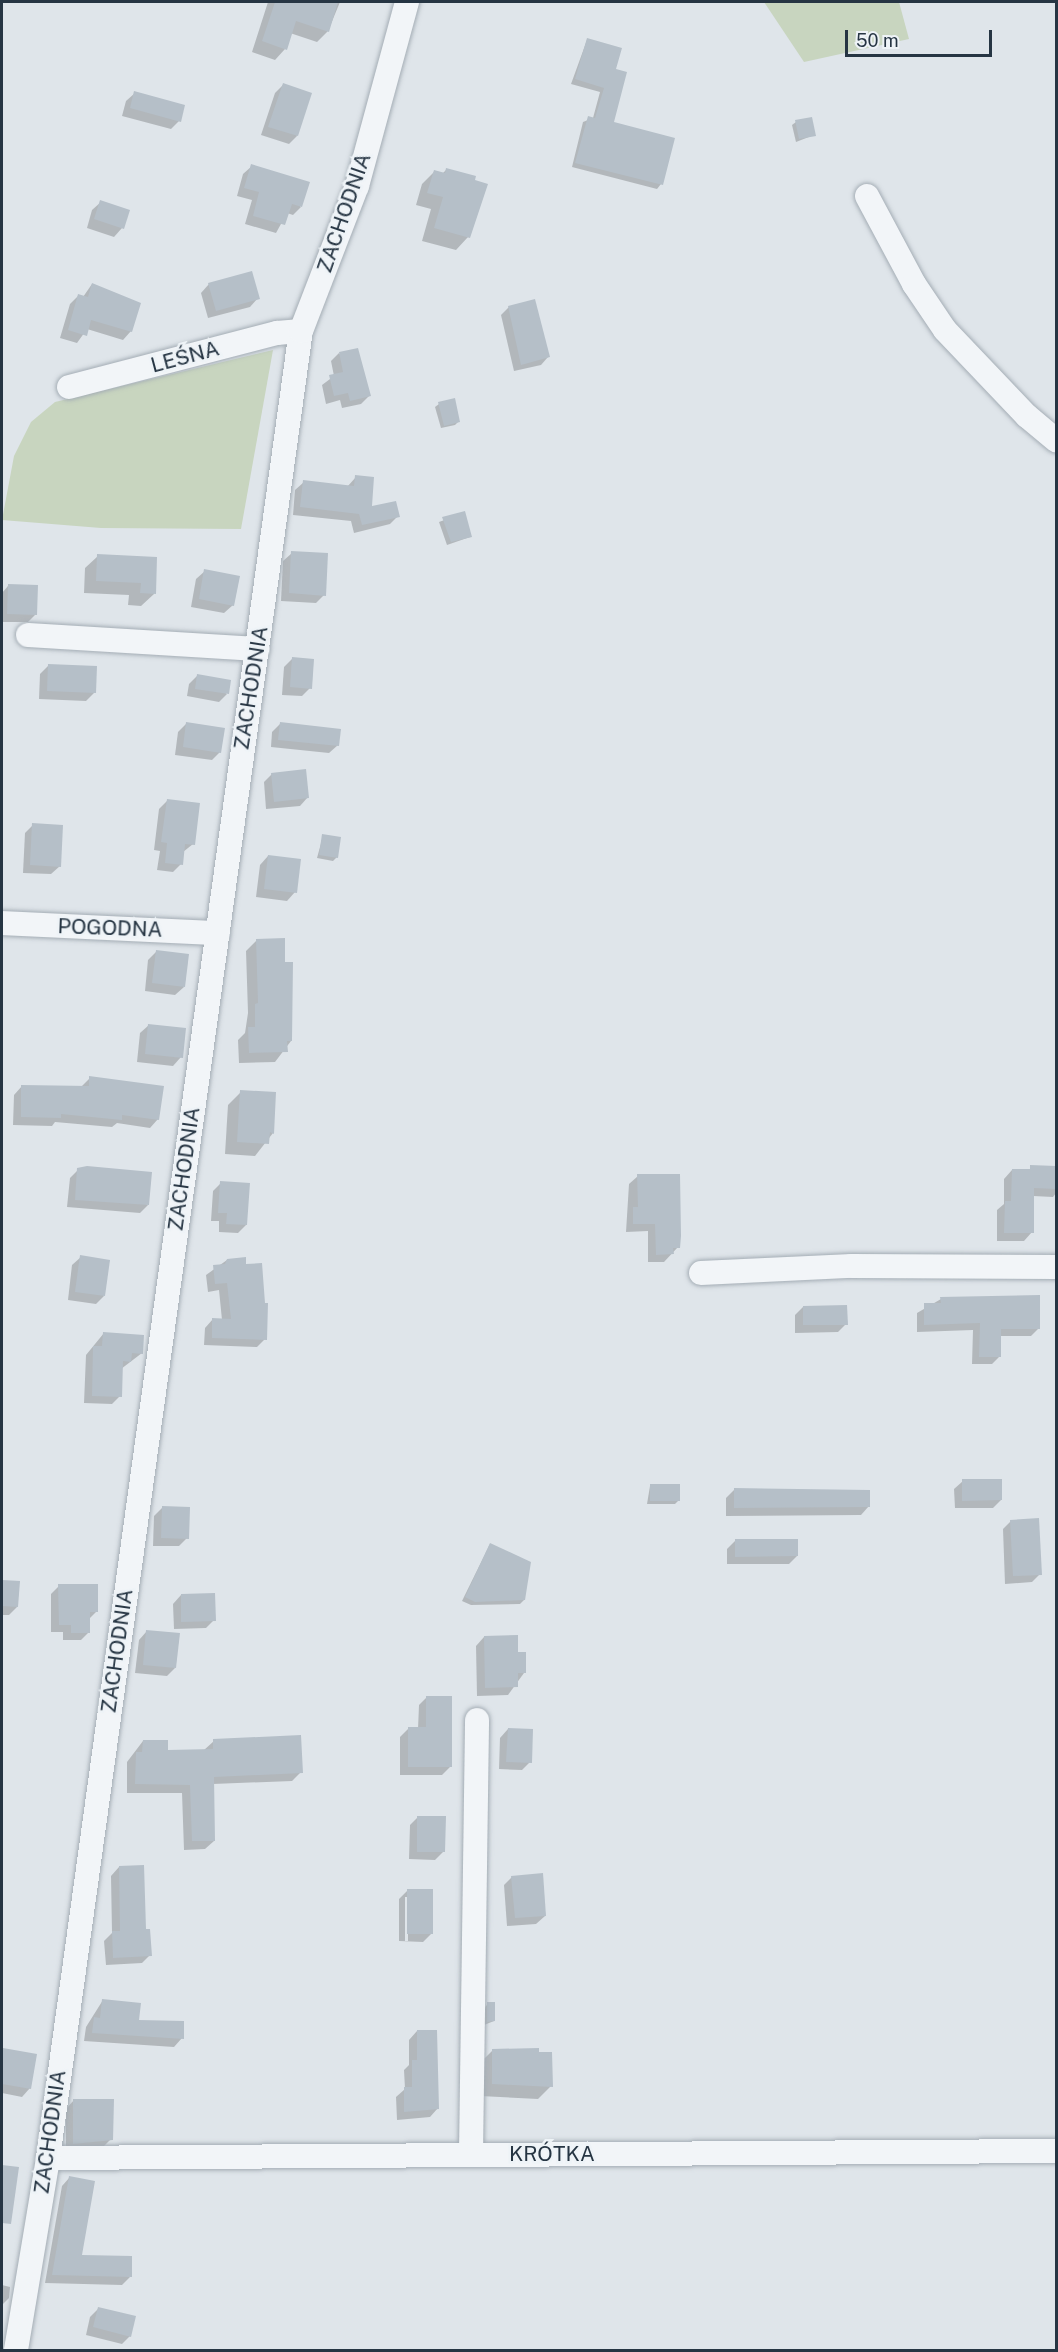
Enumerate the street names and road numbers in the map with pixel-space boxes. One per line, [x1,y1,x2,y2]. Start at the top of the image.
street label: ZACHODNIA [312,150,376,276]
street label: LEŚNA [148,336,222,378]
street label: ZACHODNIA [229,624,273,752]
street label: POGODNA [57,914,163,942]
street label: ZACHODNIA [163,1105,205,1233]
street label: ZACHODNIA [96,1587,138,1715]
street label: ZACHODNIA [29,2068,71,2196]
street label: KRÓTKA [509,2141,595,2167]

